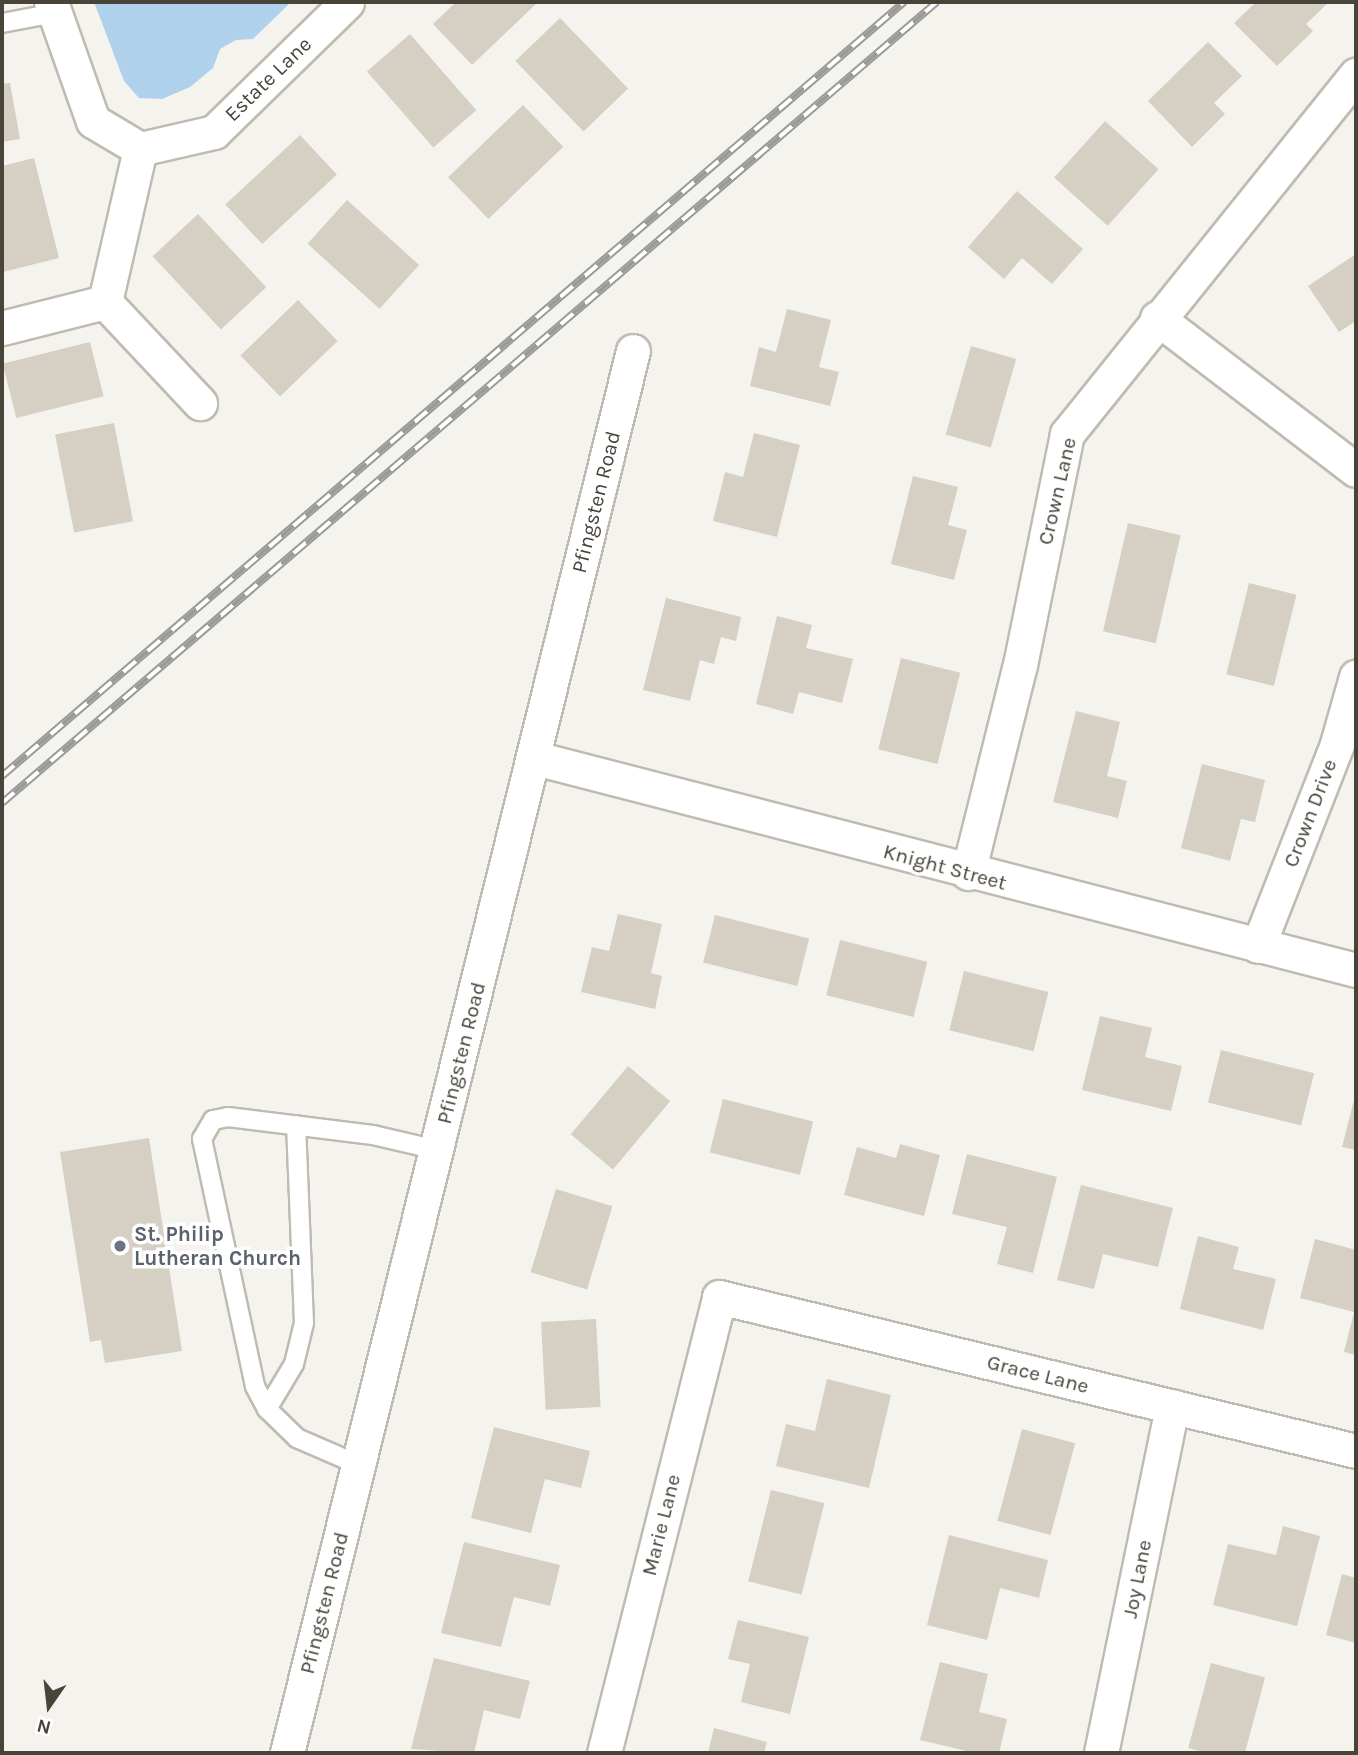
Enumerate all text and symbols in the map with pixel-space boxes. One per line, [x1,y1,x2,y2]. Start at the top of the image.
street label: Estate Lane [219,31,317,127]
street label: Pfingsten Road [566,428,626,576]
street label: Crown Lane [1032,435,1082,547]
street label: Crown Drive [1278,755,1342,871]
street label: Knight Street [881,838,1009,896]
street label: Pfingsten Road [431,979,491,1127]
place label: St. Philip Lutheran Church [134,1221,301,1271]
marker: St. Philip Lutheran Church [112,1238,128,1254]
street label: Grace Lane [984,1349,1092,1399]
street label: Marie Lane [636,1472,686,1578]
street label: Pfingsten Road [294,1529,354,1677]
street label: Joy Lane [1117,1538,1157,1620]
north arrow [14,1671,84,1741]
text: N [35,1714,53,1739]

